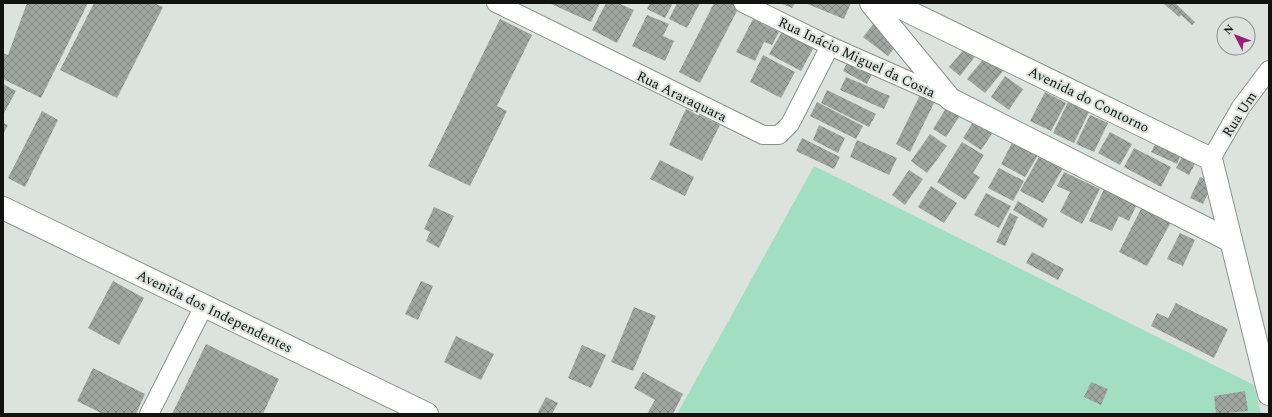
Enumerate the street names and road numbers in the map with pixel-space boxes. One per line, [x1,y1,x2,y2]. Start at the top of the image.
street label: Rua Inácio Miguel da Costa [775,12,939,103]
street label: Avenida do Contorno [1025,61,1153,138]
street label: Rua Araraquara [633,66,731,127]
street label: Rua Um [1217,87,1262,141]
street label: Avenida dos Independentes [133,265,296,358]

